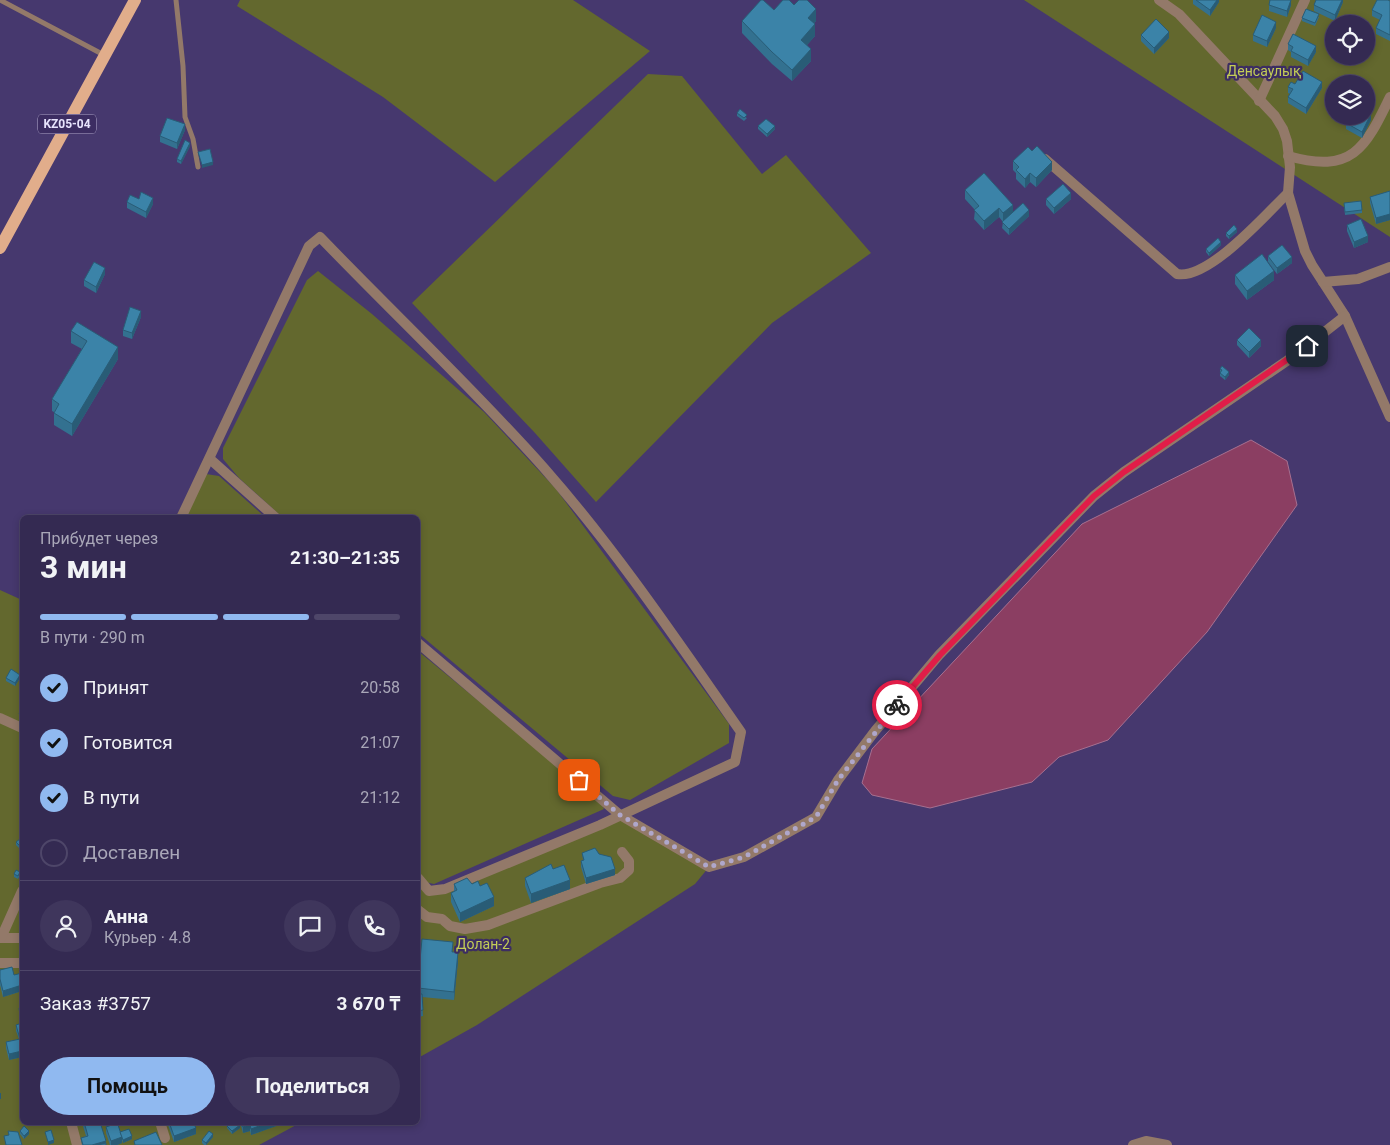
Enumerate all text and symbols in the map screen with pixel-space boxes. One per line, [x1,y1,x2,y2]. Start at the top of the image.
map controls [1325,15,1375,125]
button: locate [1325,15,1375,65]
park label: Денсаулық [1227,63,1301,79]
button: layers [1325,75,1375,125]
road number: KZ05-04 [38,115,96,134]
pin [1286,325,1328,367]
icon: home [1293,332,1321,360]
text: Прибудет через [40,529,158,548]
text: 21:30–21:35 [290,546,400,569]
text: 3 мин [40,548,127,586]
text: В пути · 290 m [40,628,145,647]
icon: check [40,674,68,702]
text: Принят [83,676,149,699]
text: 20:58 [360,678,400,697]
courier [872,680,922,730]
icon: bike [883,691,911,719]
icon: check [40,729,68,757]
text: Готовится [83,731,173,754]
text: 21:07 [360,733,400,752]
pin [558,759,600,801]
icon: bag [565,766,593,794]
icon: check [40,784,68,812]
text: В пути [83,786,140,809]
text: 21:12 [360,788,400,807]
text: Доставлен [83,841,180,864]
button: person [40,900,92,952]
button: chat [284,900,336,952]
button: phone [348,900,400,952]
text: Анна [104,905,148,928]
text: Курьер · 4.8 [104,928,191,947]
park label: Долан-2 [456,936,510,952]
text: Заказ #3757 [40,992,151,1015]
text: 3 670 ₸ [337,992,400,1015]
button: Помощь [40,1057,215,1115]
button: Поделиться [225,1057,400,1115]

